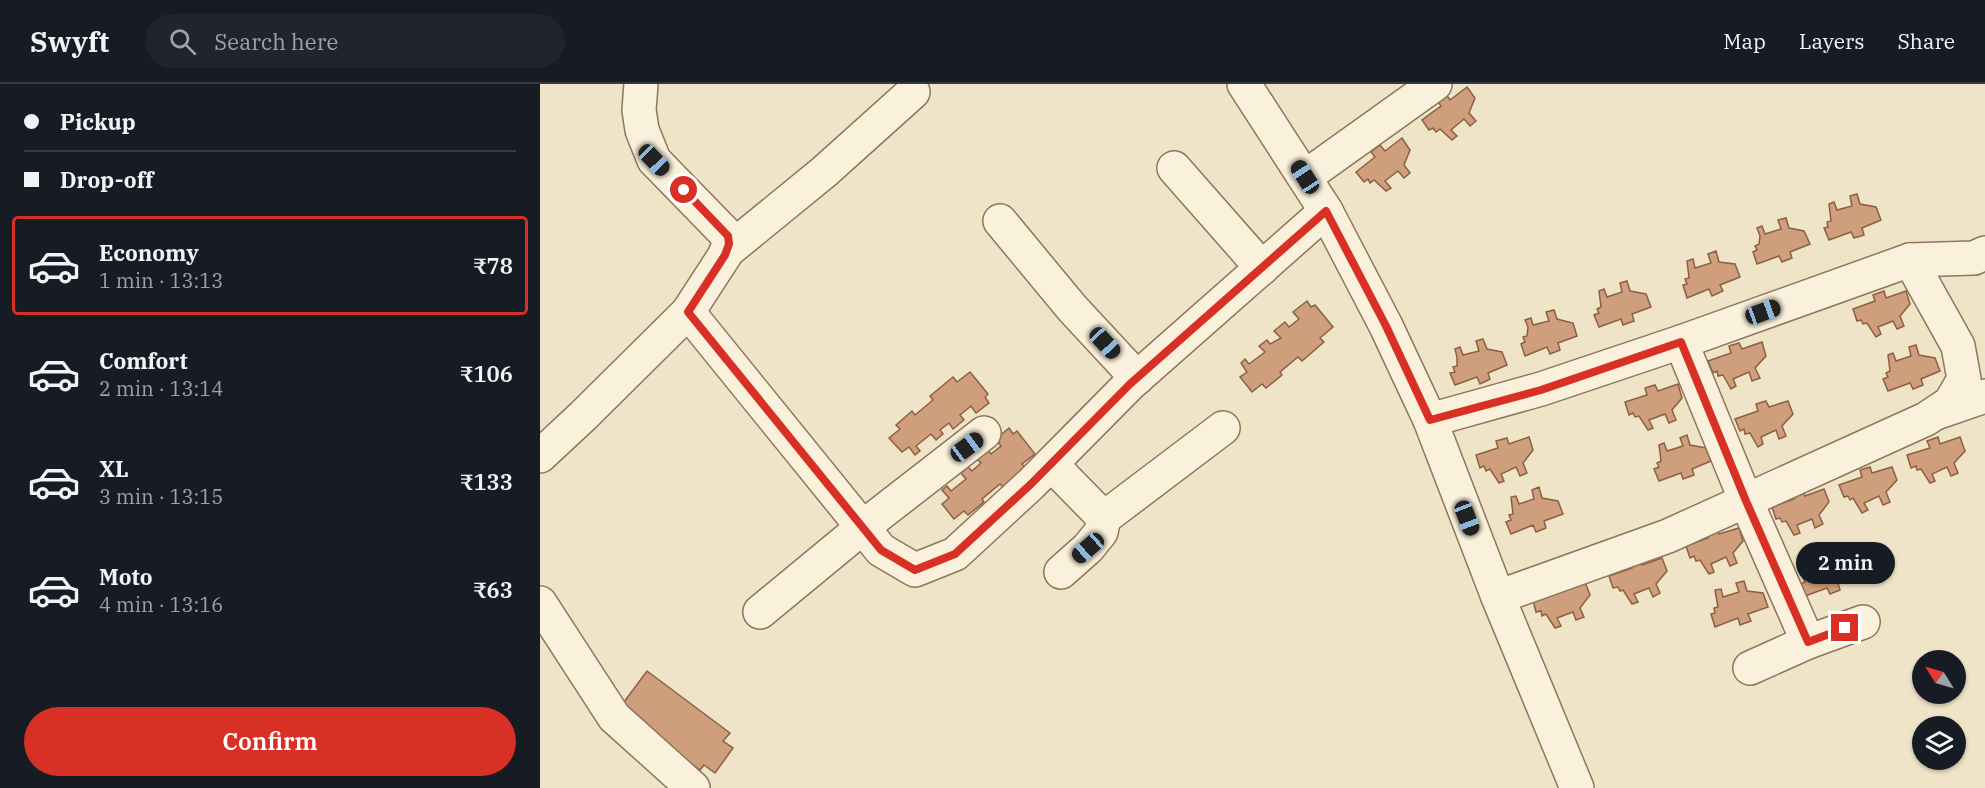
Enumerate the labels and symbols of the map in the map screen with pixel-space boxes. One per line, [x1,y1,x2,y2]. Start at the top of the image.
car [635,141,673,179]
car [1288,157,1322,197]
route start [670,176,697,203]
car [1743,297,1783,327]
car [1086,324,1124,362]
car [947,429,987,465]
car [1452,498,1482,538]
car [1069,529,1107,567]
callout: 2 min [1796,541,1894,583]
route end [1831,614,1858,641]
north arrow [1912,650,1966,704]

